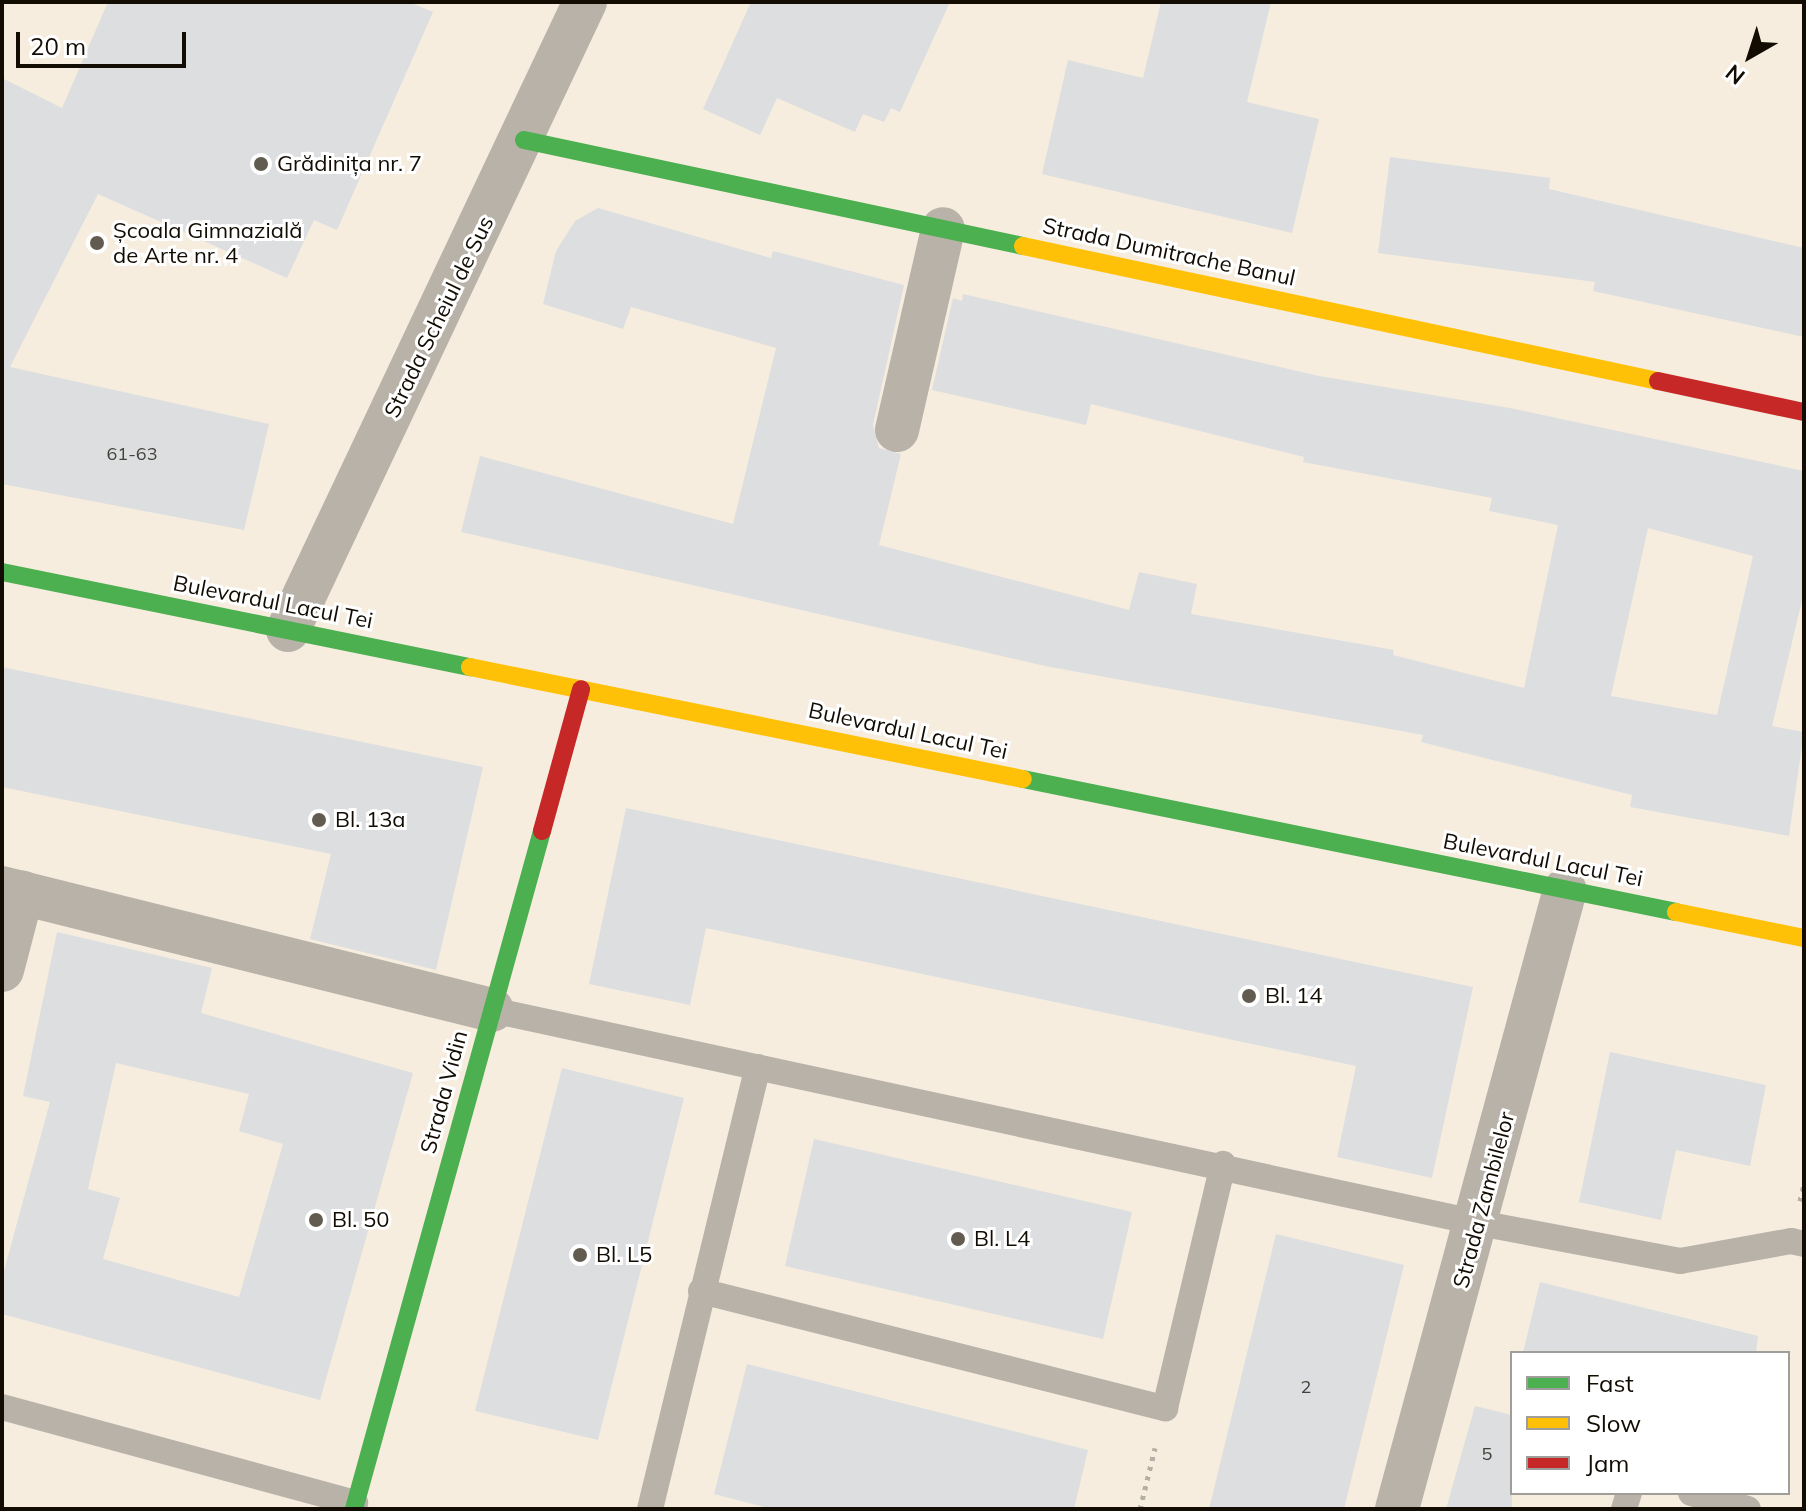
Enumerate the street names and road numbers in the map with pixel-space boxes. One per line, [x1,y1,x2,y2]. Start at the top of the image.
street label: Strada Scheiul de Sus [379,212,499,422]
street label: Strada Dumitrache Banul [1040,212,1298,292]
street label: Bulevardul Lacul Tei [171,570,375,634]
street label: Bulevardul Lacul Tei [806,697,1010,765]
street label: Bulevardul Lacul Tei [1441,828,1645,892]
street label: Strada Vidin [415,1027,473,1157]
street label: Strada Zambilelor [1448,1109,1520,1291]

